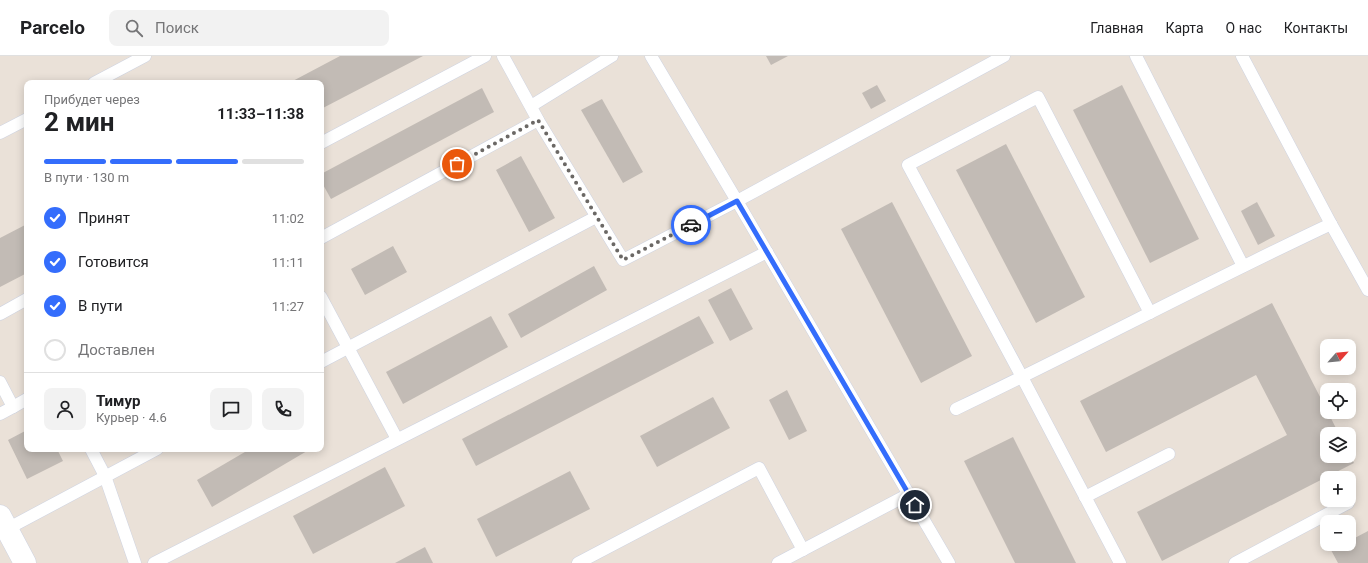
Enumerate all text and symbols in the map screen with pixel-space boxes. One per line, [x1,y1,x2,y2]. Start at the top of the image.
search box [109,10,389,46]
text: Parcelo [20,16,85,39]
icon: search [123,17,145,39]
text: Поиск [155,19,199,37]
text: Главная [1090,20,1143,36]
text: Карта [1165,20,1204,36]
text: О нас [1226,20,1262,36]
text: Контакты [1284,20,1348,36]
text: Прибудет через [44,92,140,107]
text: 11:33–11:38 [217,105,304,123]
text: 2 мин [44,107,115,137]
pin [440,147,474,181]
icon: bag [446,153,468,175]
text: В пути · 130 m [44,170,129,185]
courier [671,205,711,245]
icon: check [44,207,66,229]
text: Принят [78,209,130,227]
text: 11:02 [272,211,304,226]
icon: car [680,214,702,236]
icon: check [44,251,66,273]
text: Готовится [78,253,149,271]
text: 11:11 [272,255,304,270]
icon: check [44,295,66,317]
text: В пути [78,297,123,315]
text: 11:27 [272,299,304,314]
north arrow [1320,339,1356,375]
map controls [1320,339,1356,551]
text: Доставлен [78,341,155,359]
button: locate [1320,383,1356,419]
button: person [44,388,86,430]
button: chat [210,388,252,430]
button: phone [262,388,304,430]
text: Тимур [96,392,140,410]
text: Курьер · 4.6 [96,410,167,425]
button: layers [1320,427,1356,463]
button: + [1320,471,1356,507]
pin [898,488,932,522]
icon: home [904,494,926,516]
button: − [1320,515,1356,551]

